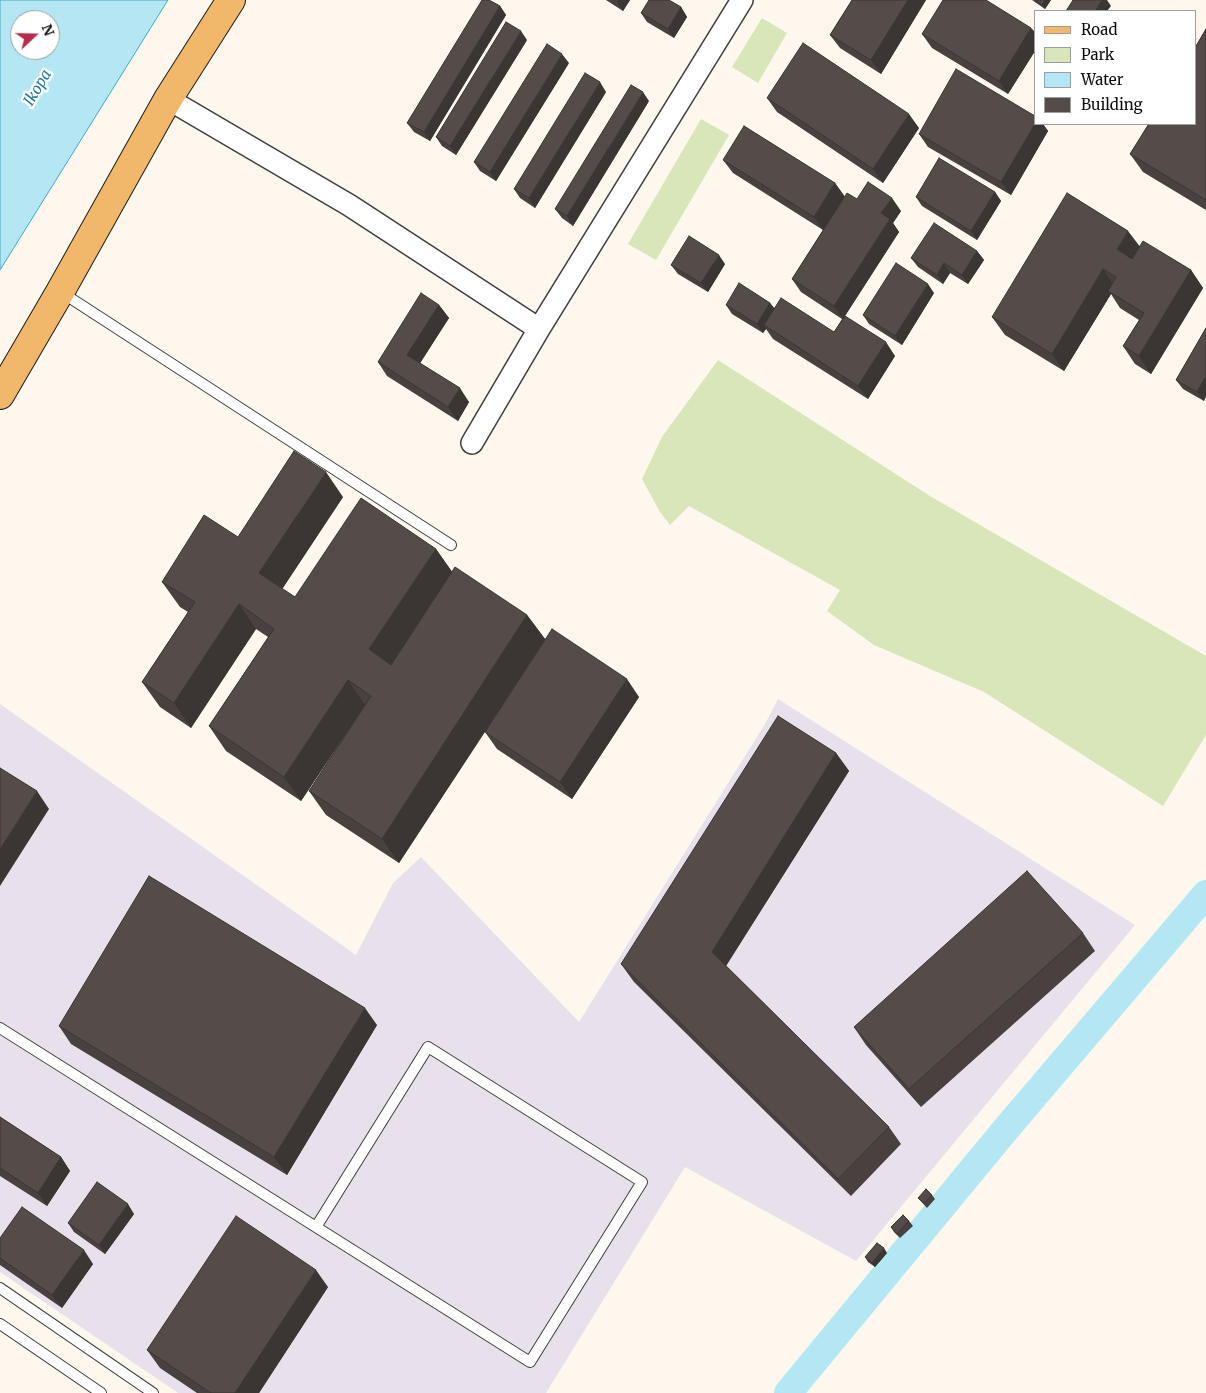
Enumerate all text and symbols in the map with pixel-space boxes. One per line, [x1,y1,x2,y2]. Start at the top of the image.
north arrow [10,10,60,60]
legend [1034,10,1196,125]
text: Road [1081,20,1117,39]
text: N [38,22,58,38]
text: Park [1081,45,1114,64]
water label: Ikopa [20,67,56,109]
text: Water [1081,70,1123,89]
text: Building [1081,95,1143,114]

